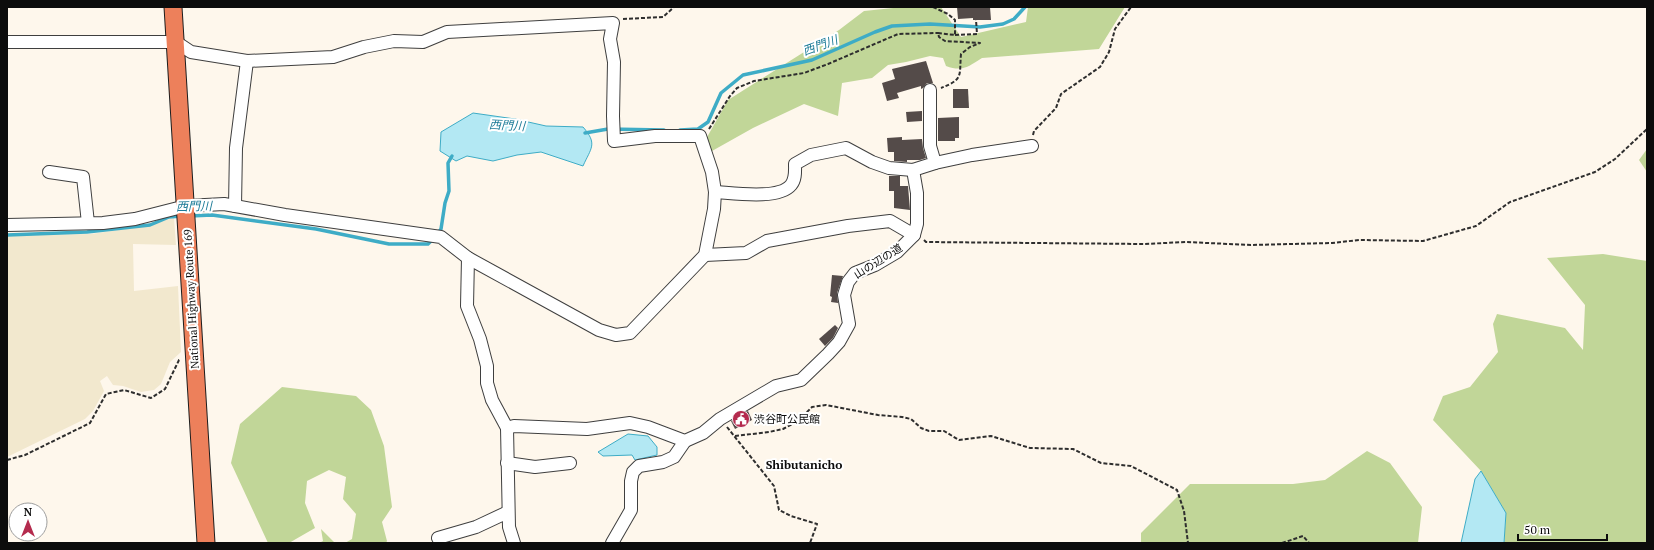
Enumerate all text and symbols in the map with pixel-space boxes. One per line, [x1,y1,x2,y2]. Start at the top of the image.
water label: 西門川 [801,31,841,58]
water label: 西門川 [489,117,527,134]
water label: 西門川 [176,198,214,214]
street label: National Highway Route 169 [180,229,202,369]
street label: 山の辺の道 [851,240,905,282]
public building icon: 渋谷町公民館 [731,409,751,429]
place label: 渋谷町公民館 [754,412,820,426]
district label: Shibutanicho [766,457,842,472]
north arrow [8,502,48,542]
text: N [24,505,33,519]
scale bar [1518,516,1607,542]
text: 50 m [1524,522,1551,537]

